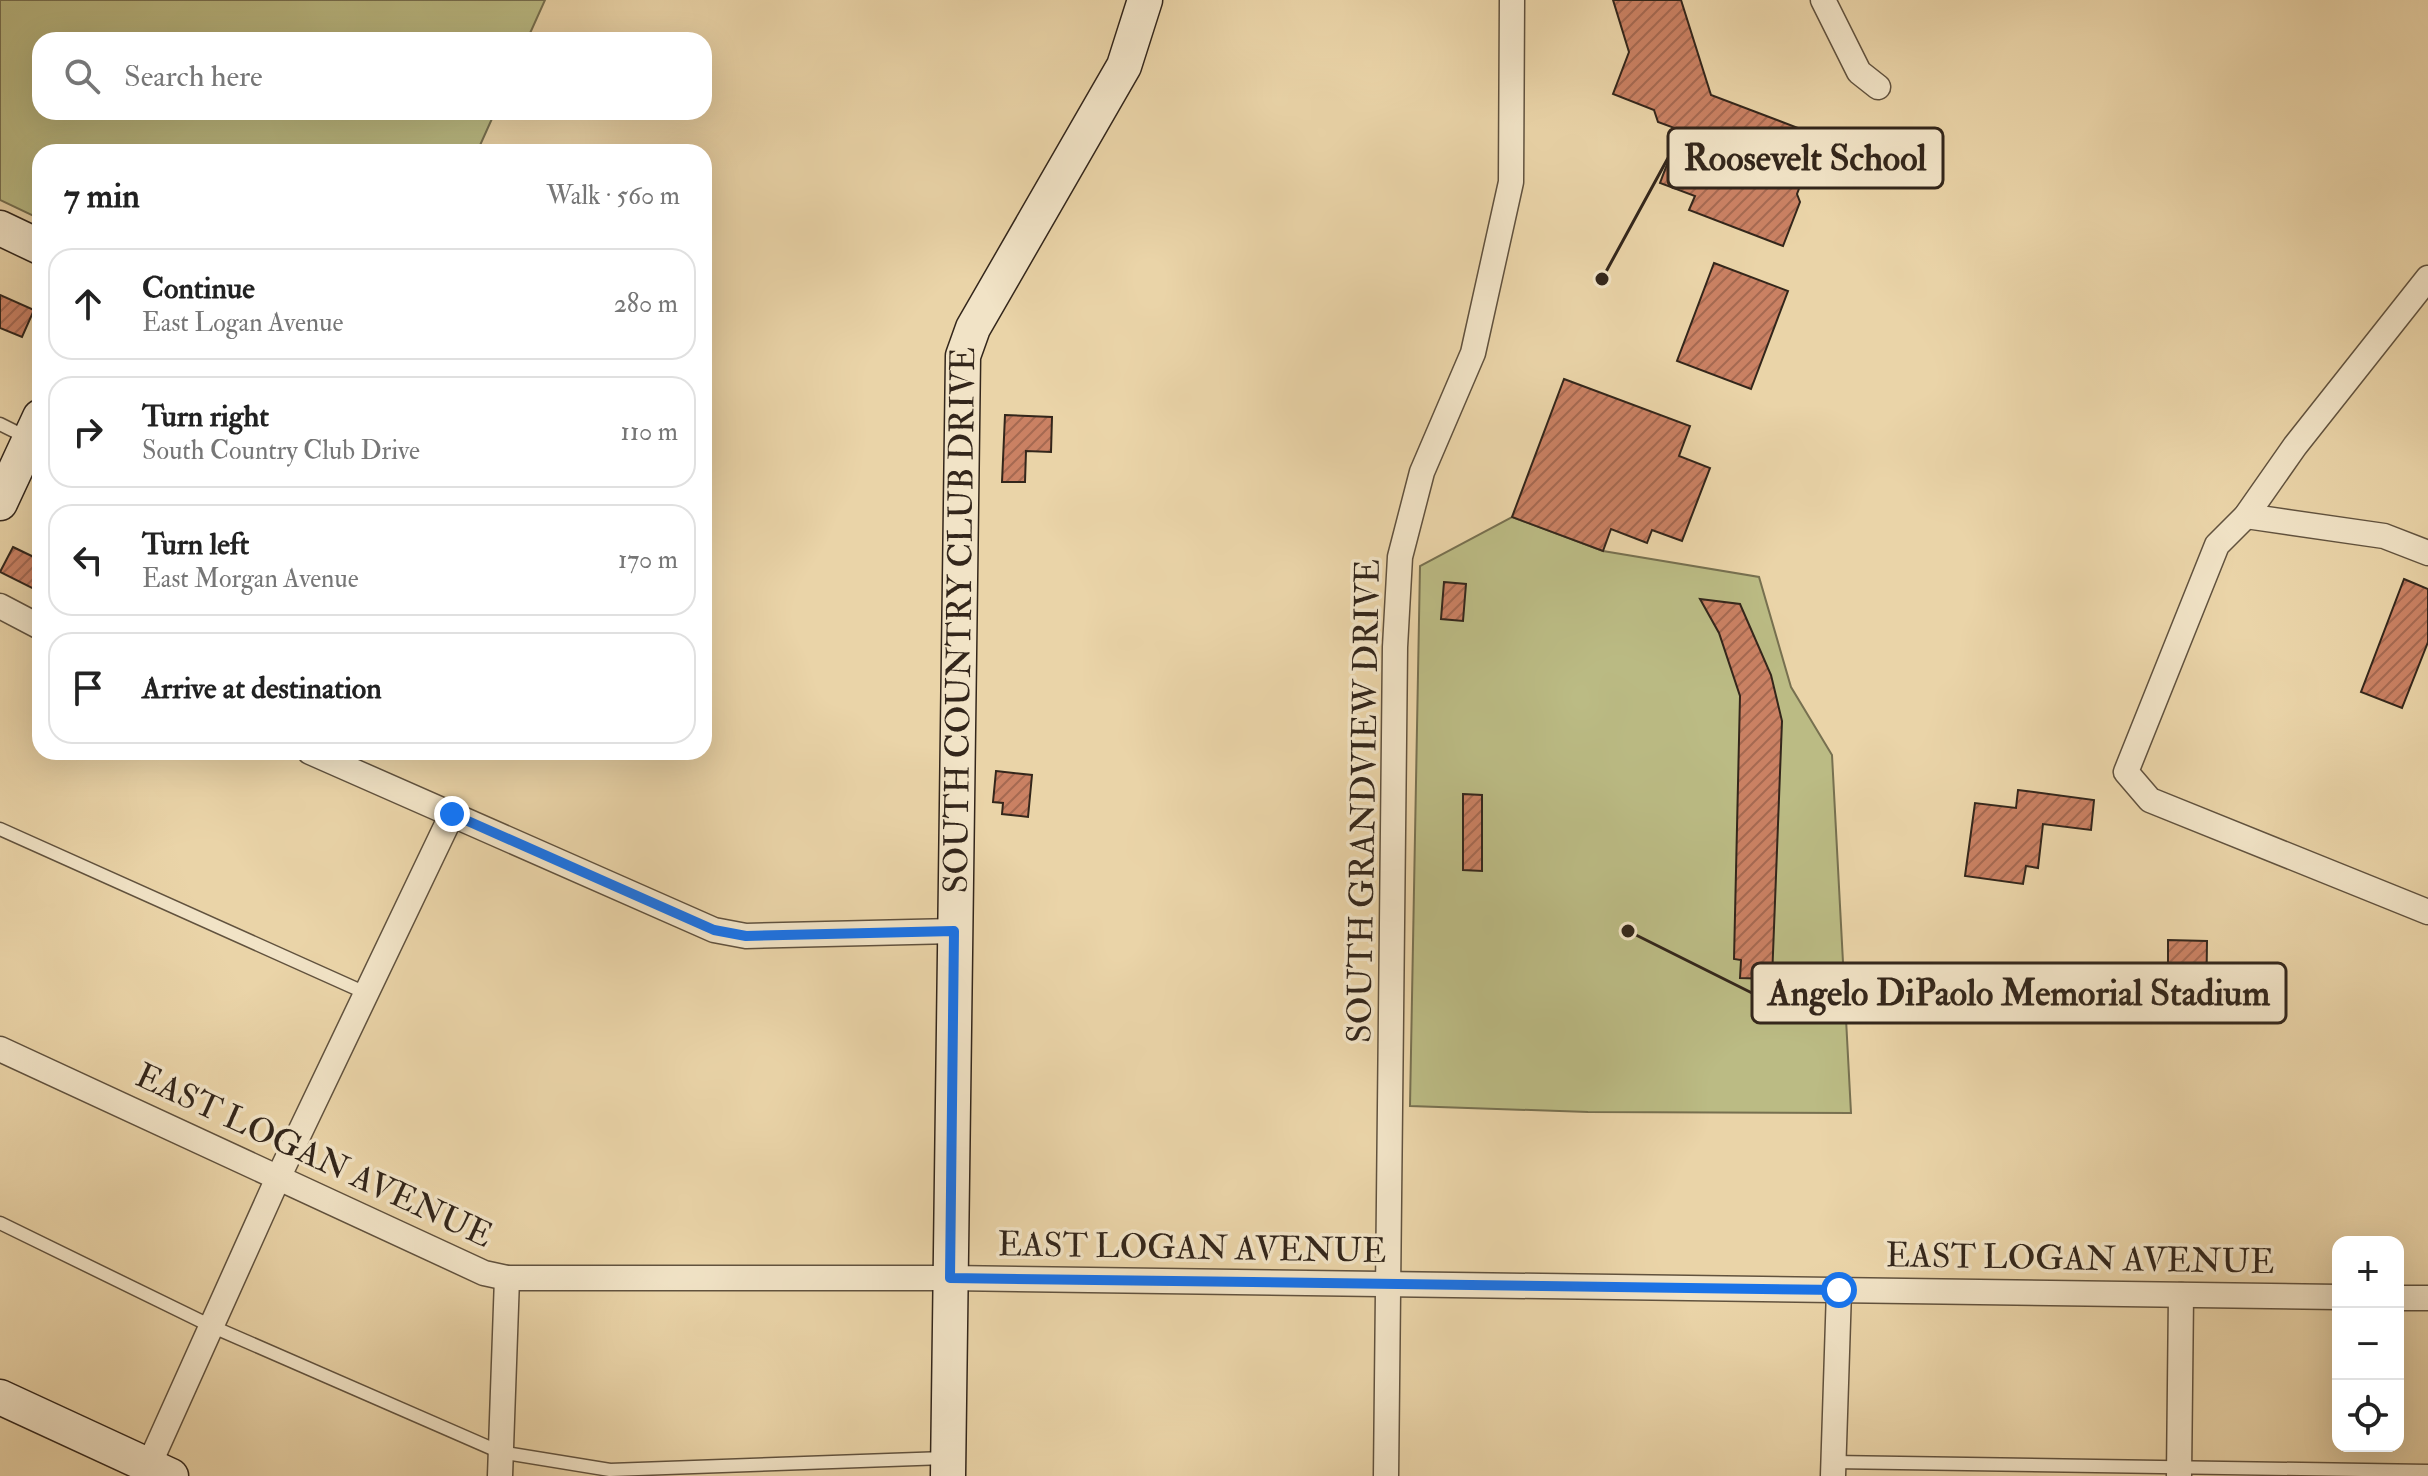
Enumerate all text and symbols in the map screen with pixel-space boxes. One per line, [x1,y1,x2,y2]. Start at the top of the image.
search box [32,32,712,120]
icon: search [60,54,104,98]
text: Search here [124,58,263,95]
callout: Roosevelt School [1668,128,1943,188]
text: Roosevelt School [1683,136,1927,181]
text: 7 min [64,175,140,218]
text: Walk · 560 m [547,180,680,212]
text: Continue [142,270,255,307]
icon: ahead [66,282,110,326]
text: 280 m [614,288,678,320]
text: East Logan Avenue [142,307,343,339]
street label: SOUTH COUNTRY CLUB DRIVE [934,346,985,894]
text: Turn right [142,398,269,435]
icon: right [66,410,110,454]
text: 110 m [621,416,678,448]
text: South Country Club Drive [142,435,420,467]
text: Turn left [142,526,249,563]
icon: left [66,538,110,582]
text: 170 m [618,544,678,576]
street label: SOUTH GRANDVIEW DRIVE [1338,558,1390,1044]
text: East Morgan Avenue [142,563,359,595]
icon: arrive [66,666,110,710]
text: Arrive at destination [142,670,382,707]
route end [434,796,470,832]
callout: Angelo DiPaolo Memorial Stadium [1752,963,2286,1023]
text: Angelo DiPaolo Memorial Stadium [1766,971,2270,1016]
street label: EAST LOGAN AVENUE [129,1054,499,1258]
street label: EAST LOGAN AVENUE [997,1223,1387,1273]
street label: EAST LOGAN AVENUE [1885,1234,2275,1284]
map controls [2332,1236,2404,1452]
button: + [2332,1236,2404,1308]
route start [1821,1272,1857,1308]
button: − [2332,1308,2404,1380]
button: locate [2332,1380,2404,1452]

